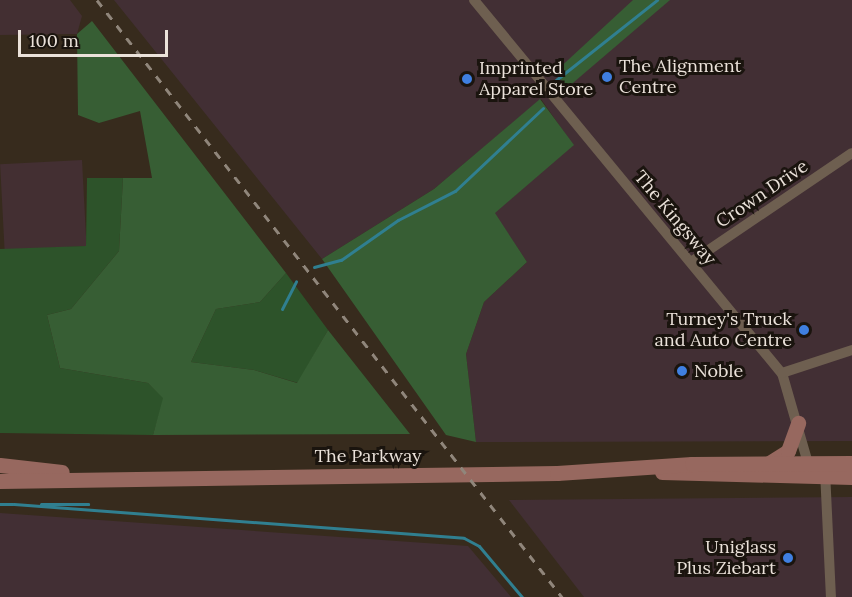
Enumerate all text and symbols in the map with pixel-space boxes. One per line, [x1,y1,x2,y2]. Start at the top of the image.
scale bar [21,18,171,56]
text: 100 m [29,29,79,52]
place label: The Alignment Centre [619,56,741,98]
place label: Imprinted Apparel Store [479,58,593,100]
marker: The Alignment Centre [600,70,614,84]
marker: Imprinted Apparel Store [460,72,474,86]
street label: Crown Drive [712,155,812,233]
street label: The Kingsway [629,167,721,269]
place label: Turney's Truck and Auto Centre [655,309,792,352]
marker: Turney's Truck and Auto Centre [797,323,811,337]
place label: Noble [694,360,743,382]
marker: Noble [675,364,689,378]
street label: The Parkway [314,445,422,467]
place label: Uniglass Plus Ziebart [676,537,776,580]
marker: Uniglass Plus Ziebart [781,551,795,565]

